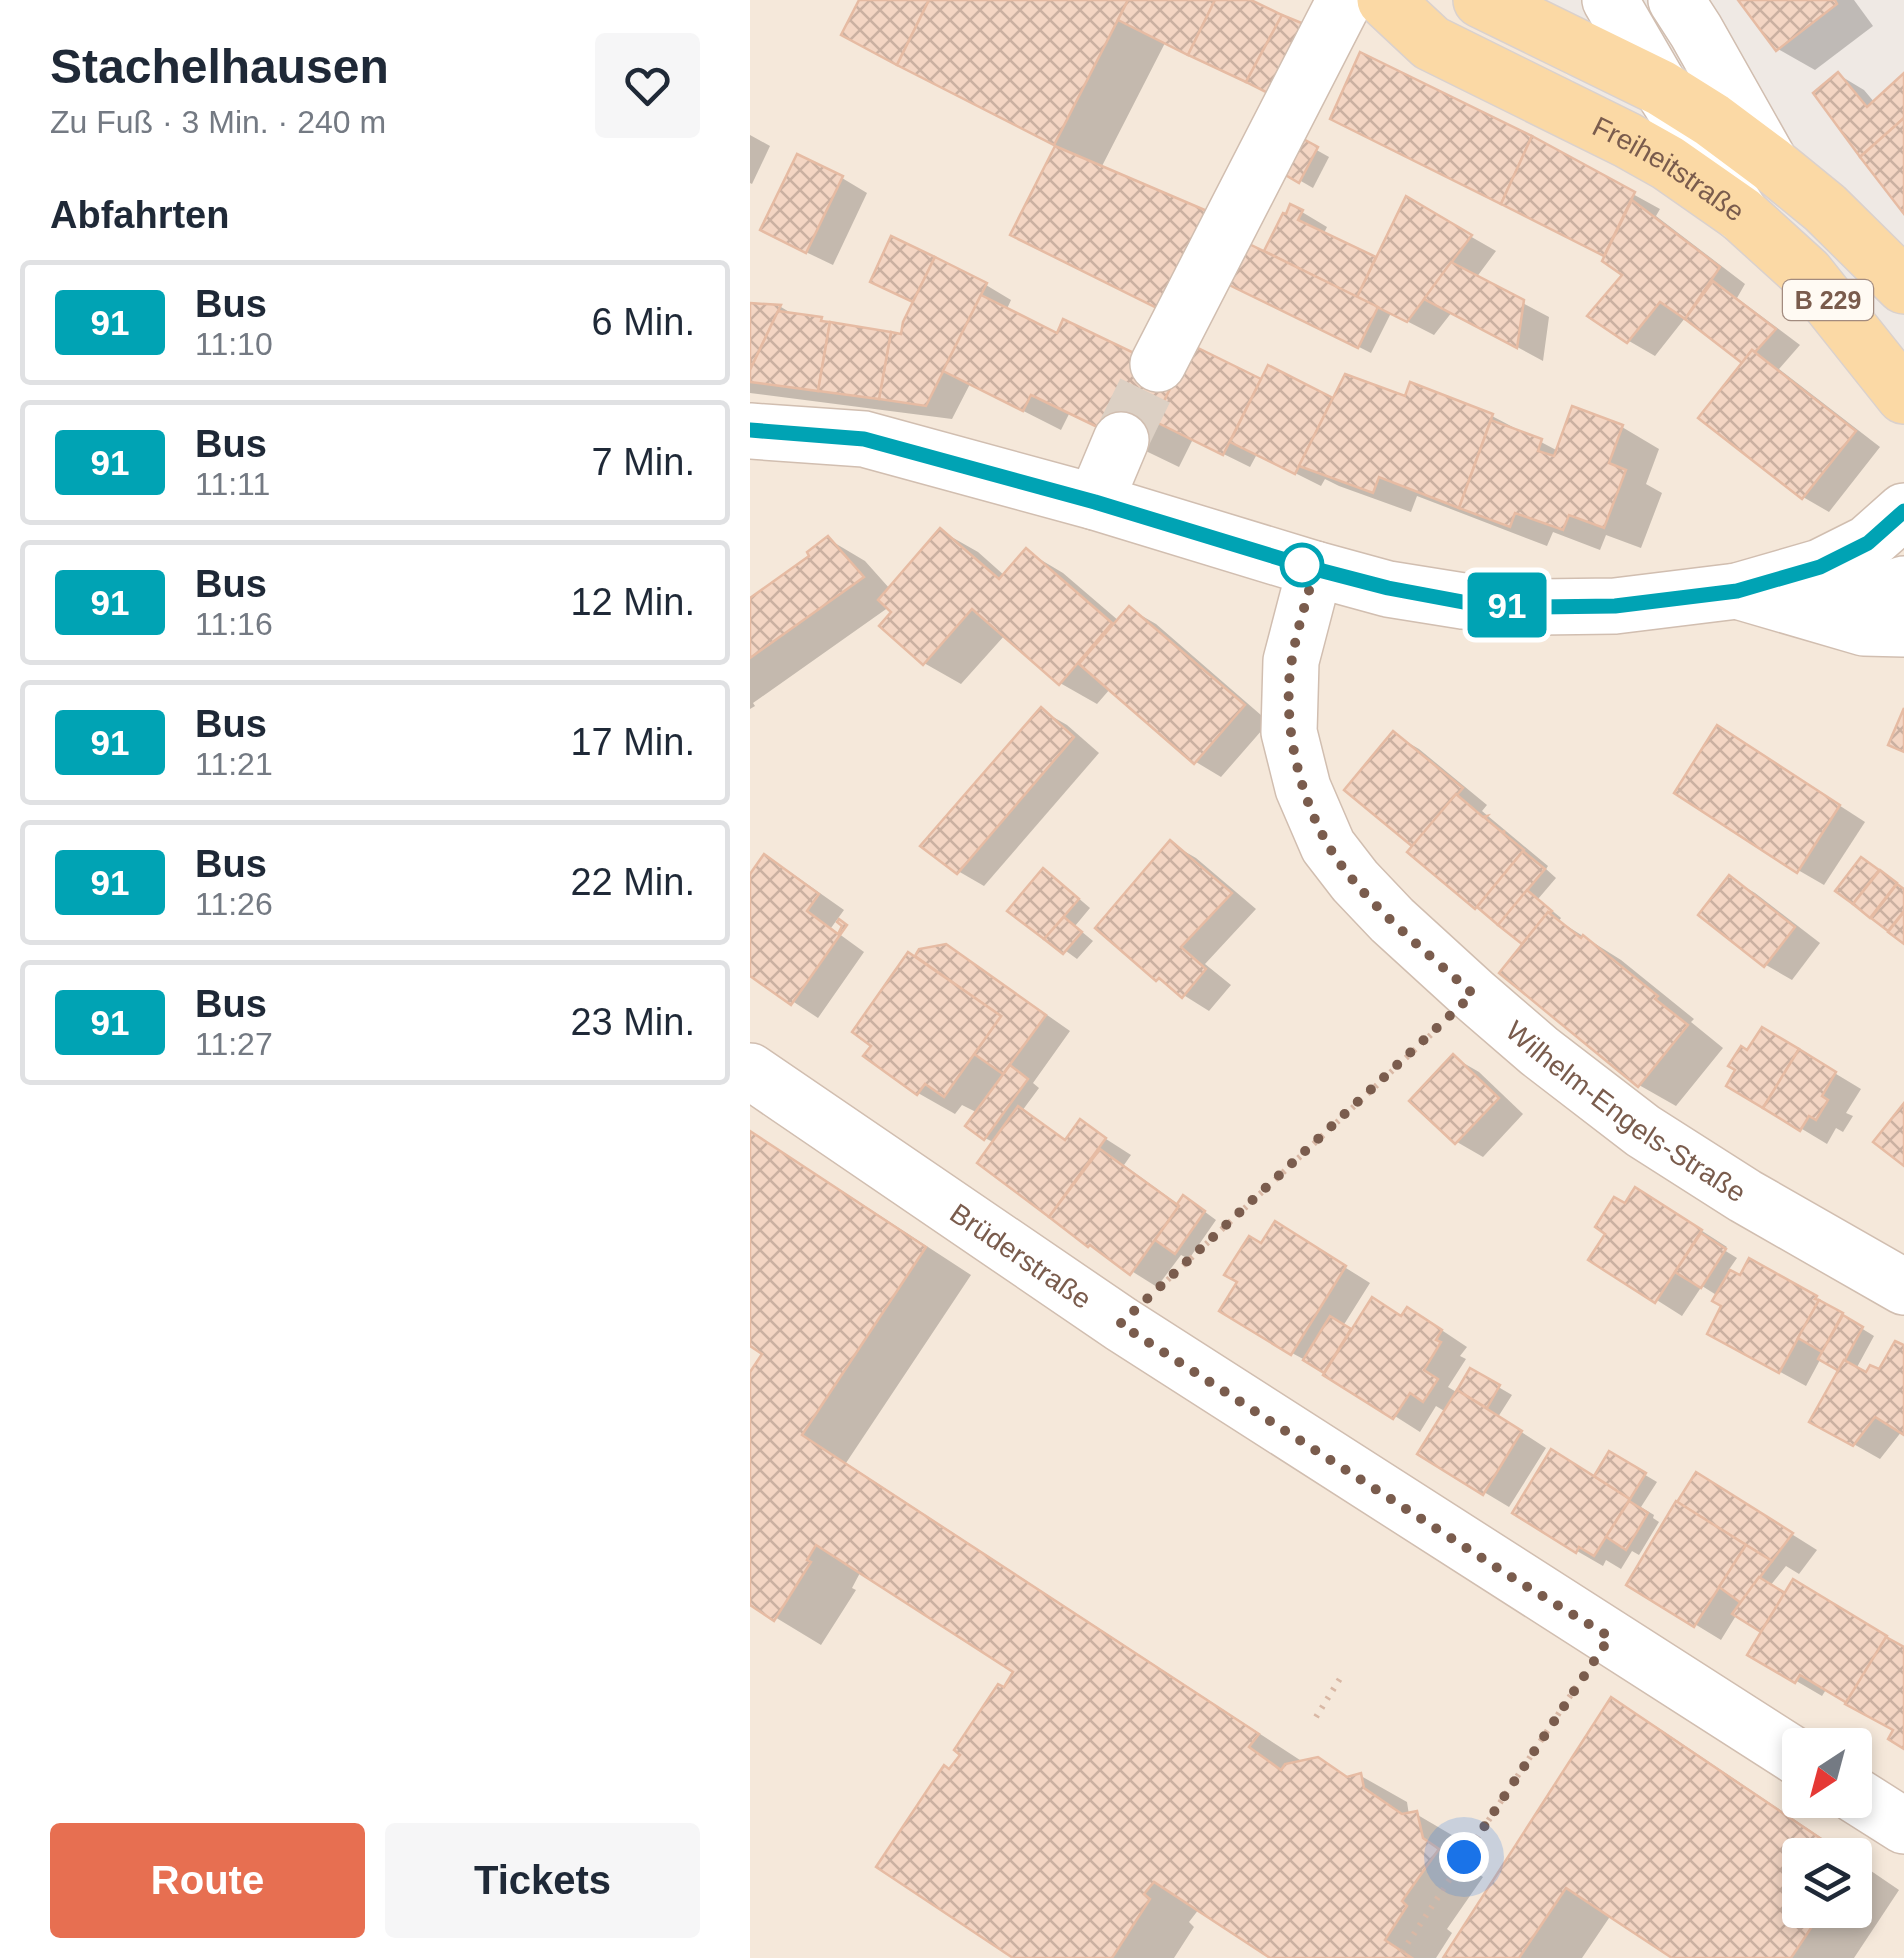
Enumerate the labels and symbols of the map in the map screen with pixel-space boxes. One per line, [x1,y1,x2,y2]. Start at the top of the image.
street label: Freiheitstraße [1588,110,1750,227]
road number: B 229 [1783,280,1873,320]
unlabelled marker [1281,544,1323,586]
line badge: 91 [1462,572,1552,638]
street label: Wilhelm-Engels-Straße [1500,1015,1752,1208]
street label: Brüderstraße [945,1197,1097,1315]
north arrow [1782,1728,1872,1818]
your location [1439,1832,1489,1882]

